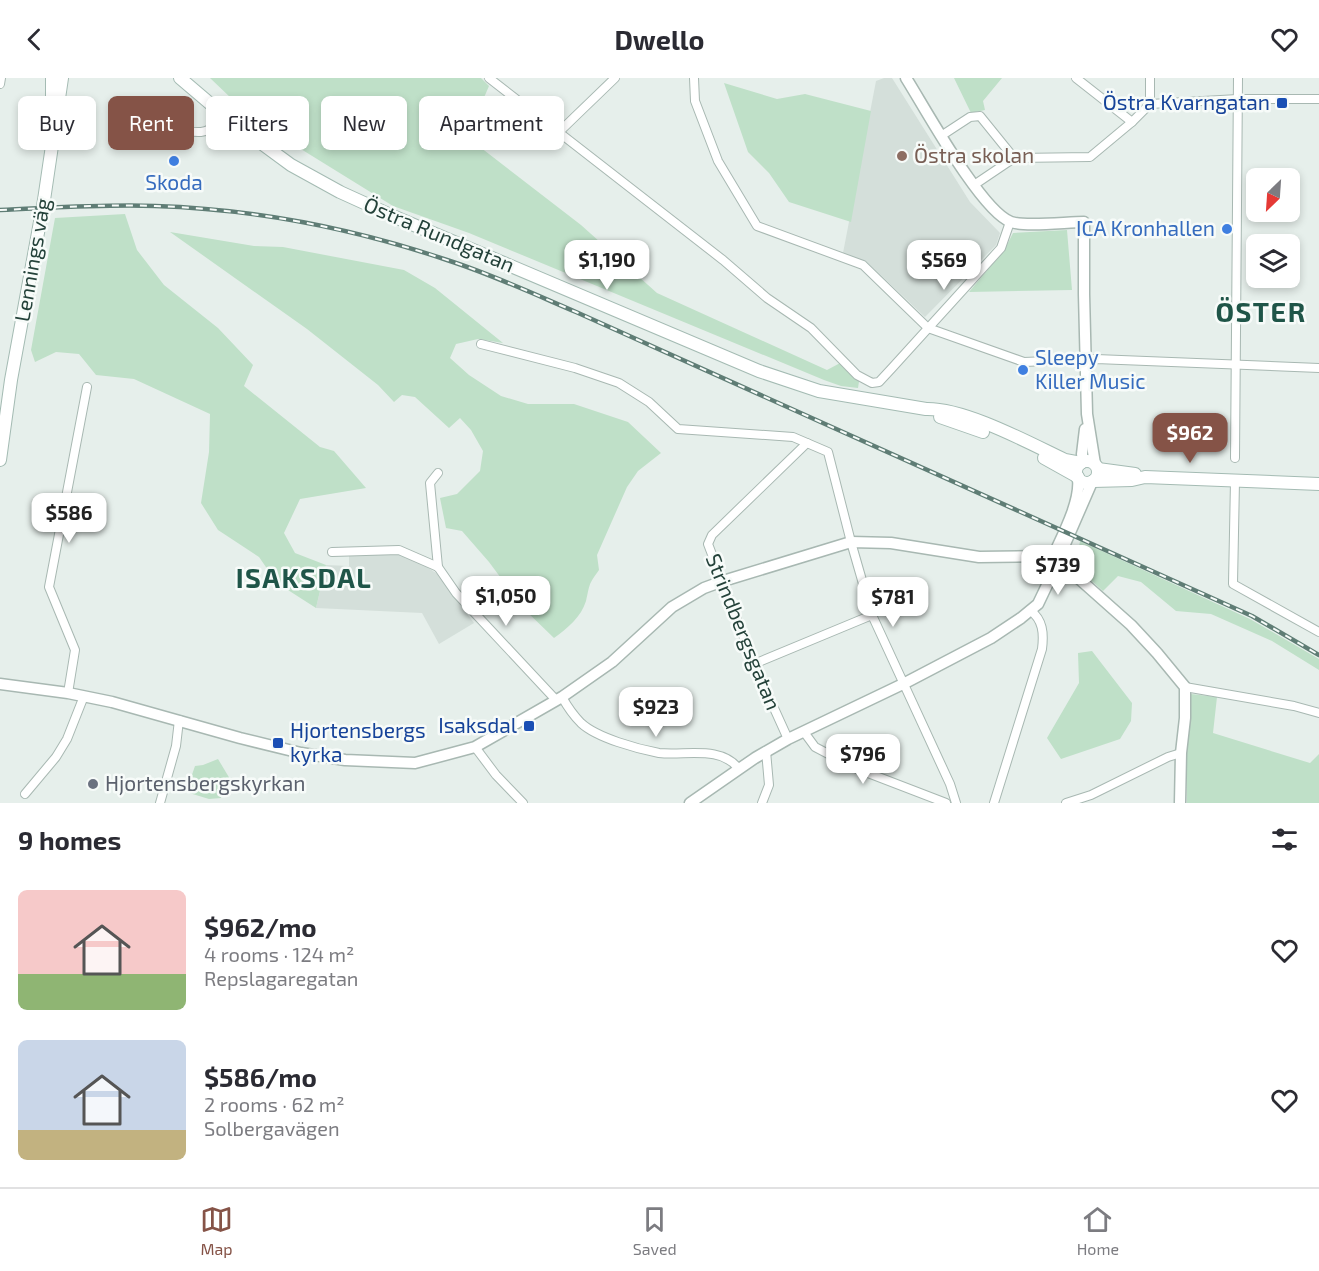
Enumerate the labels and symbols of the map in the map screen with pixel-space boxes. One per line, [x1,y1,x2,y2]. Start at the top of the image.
place label: Östra Kvarngatan [1103,89,1270,114]
marker: Östra Kvarngatan [1275,96,1289,110]
place label: Östra skolan [914,142,1034,167]
marker: Östra skolan [895,149,909,163]
marker: Skoda [167,154,181,168]
north arrow [1246,168,1300,222]
place label: Skoda [145,169,203,194]
street label: Östra Rundgatan [360,191,519,277]
street label: Lennings väg [8,196,55,323]
place label: ICA Kronhallen [1076,215,1215,240]
marker: ICA Kronhallen [1220,222,1234,236]
pin: $1,190 [558,240,656,291]
pin: $569 [908,240,980,291]
district label: ÖSTER [1215,295,1307,327]
place label: Sleepy Killer Music [1035,344,1146,393]
marker: Sleepy Killer Music [1016,363,1030,377]
pin: $962 [1154,413,1226,464]
pin: $586 [33,493,105,544]
pin: $739 [1022,545,1094,596]
street label: Strindbergsgatan [702,550,787,713]
district label: ISAKSDAL [236,561,372,593]
pin: $1,050 [457,576,555,627]
pin: $781 [857,577,929,628]
pin: $923 [620,687,692,738]
place label: Isaksdal [438,712,518,737]
place label: Hjortensbergs kyrka [290,717,426,766]
marker: Isaksdal [522,719,536,733]
pin: $796 [827,734,899,785]
marker: Hjortensbergs kyrka [271,736,285,750]
place label: Hjortensbergskyrkan [105,770,305,796]
marker: Hjortensbergskyrkan [86,777,100,791]

